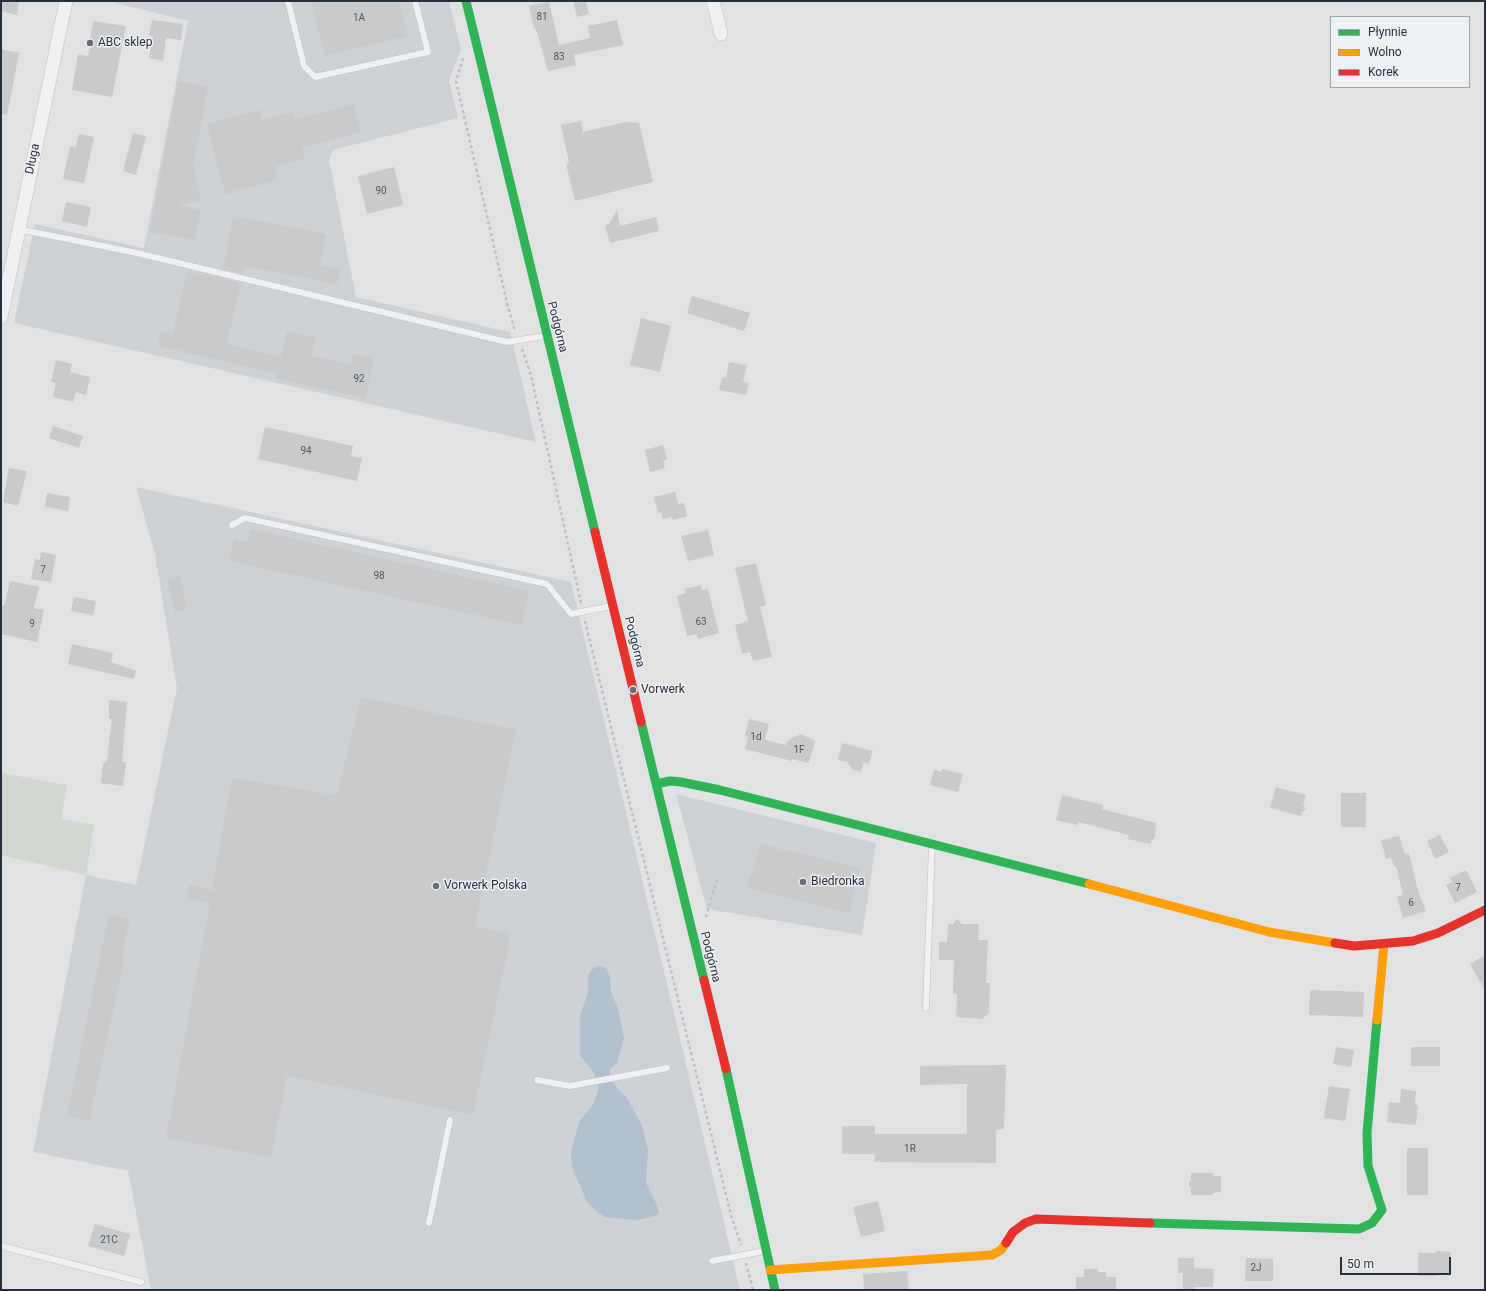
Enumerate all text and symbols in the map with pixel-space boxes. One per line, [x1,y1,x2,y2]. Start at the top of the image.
house number: 81 [536,11,548,23]
house number: 1A [353,12,365,24]
legend [1330,16,1470,88]
text: Płynnie [1368,25,1407,39]
place label: ABC sklep [98,36,152,50]
marker: ABC sklep [85,38,95,48]
text: Wolno [1368,45,1402,59]
house number: 83 [553,51,565,63]
text: Korek [1368,65,1399,79]
street label: Długa [23,142,43,176]
house number: 90 [375,185,387,197]
street label: Podgórna [544,300,570,354]
house number: 92 [353,373,365,385]
house number: 94 [300,445,312,457]
house number: 7 [40,564,46,576]
house number: 98 [373,570,385,582]
street label: Podgórna [621,615,647,669]
house number: 63 [695,616,707,628]
house number: 9 [29,618,35,630]
place label: Vorwerk [641,683,685,697]
marker: Vorwerk [628,685,638,695]
house number: 1d [750,731,762,743]
house number: 1F [793,744,805,756]
place label: Biedronka [811,875,865,889]
marker: Biedronka [798,877,808,887]
place label: Vorwerk Polska [444,879,527,893]
marker: Vorwerk Polska [431,881,441,891]
house number: 7 [1455,882,1461,894]
house number: 6 [1408,897,1414,909]
street label: Podgórna [697,930,723,984]
house number: 1R [904,1143,916,1155]
house number: 21C [100,1234,118,1246]
scale bar [1342,1249,1453,1275]
text: 50 m [1347,1257,1374,1271]
house number: 2J [1250,1262,1262,1274]

